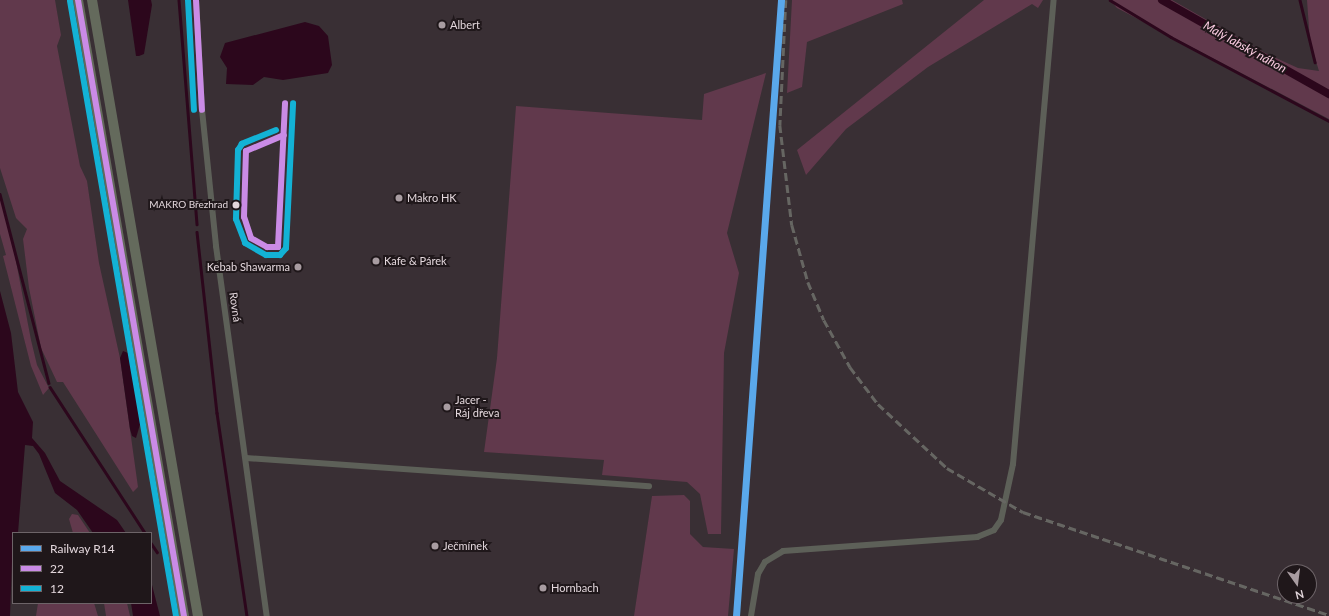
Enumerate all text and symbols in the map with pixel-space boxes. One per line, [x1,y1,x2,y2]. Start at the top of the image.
place label: Albert [450,18,480,32]
water label: Malý labský náhon [1201,18,1289,76]
marker: Albert [437,20,447,30]
place label: Makro HK [407,191,457,205]
marker: Makro HK [394,193,404,203]
place label: MAKRO Březhrad [149,199,228,211]
marker: MAKRO Březhrad [231,200,241,210]
place label: Kafe & Párek [384,254,447,268]
marker: Kafe & Párek [371,256,381,266]
place label: Kebab Shawarma [207,260,290,274]
marker: Kebab Shawarma [293,262,303,272]
street label: Rovná [226,291,244,323]
place label: Jacer - Ráj dřeva [455,394,499,420]
marker: Jacer - Ráj dřeva [442,402,452,412]
legend [12,532,152,604]
place label: Ječmínek [443,539,488,553]
text: Railway R14 [50,541,115,556]
marker: Ječmínek [430,541,440,551]
text: 22 [50,561,64,576]
north arrow [1277,564,1317,604]
text: 12 [50,581,64,596]
place label: Hornbach [551,581,599,595]
marker: Hornbach [538,583,548,593]
text: N [1294,588,1305,602]

